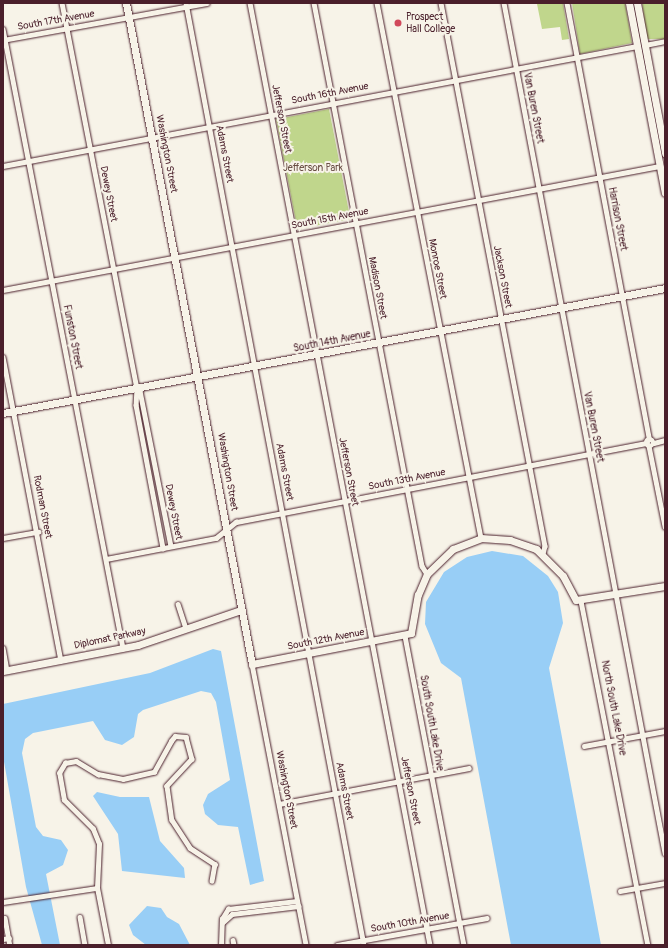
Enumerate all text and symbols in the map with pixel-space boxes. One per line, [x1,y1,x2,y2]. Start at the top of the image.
street label: South 17th Avenue [17,8,95,34]
place label: Prospect Hall College [406,11,455,34]
marker: Prospect Hall College [393,18,403,28]
street label: Van Buren Street [520,72,546,144]
street label: South 16th Avenue [290,81,370,107]
street label: Jefferson Street [268,84,294,154]
street label: Washington Street [153,114,179,194]
street label: Adams Street [213,124,235,184]
park label: Jefferson Park [283,163,343,175]
street label: Dewey Street [97,165,119,223]
street label: Harrison Street [605,186,629,252]
street label: South 15th Avenue [291,206,369,232]
street label: Monroe Street [425,238,449,300]
street label: Jackson Street [490,245,514,309]
street label: Madison Street [365,256,389,320]
street label: Funston Street [60,304,84,370]
street label: South 14th Avenue [292,329,372,355]
street label: Van Buren Street [580,391,606,463]
street label: Washington Street [214,432,240,512]
street label: Jefferson Street [335,437,361,507]
street label: Adams Street [273,442,295,502]
street label: South 13th Avenue [367,467,447,493]
street label: Rodman Street [30,474,54,540]
street label: Dewey Street [162,483,184,541]
street label: Diplomat Parkway [73,626,147,652]
street label: South 12th Avenue [286,627,366,653]
street label: North South Lake Drive [598,659,628,757]
street label: South South Lake Drive [417,674,445,772]
street label: Washington Street [273,750,299,830]
street label: Jefferson Street [397,756,423,826]
street label: Adams Street [333,761,355,821]
street label: South 10th Avenue [370,910,450,936]

